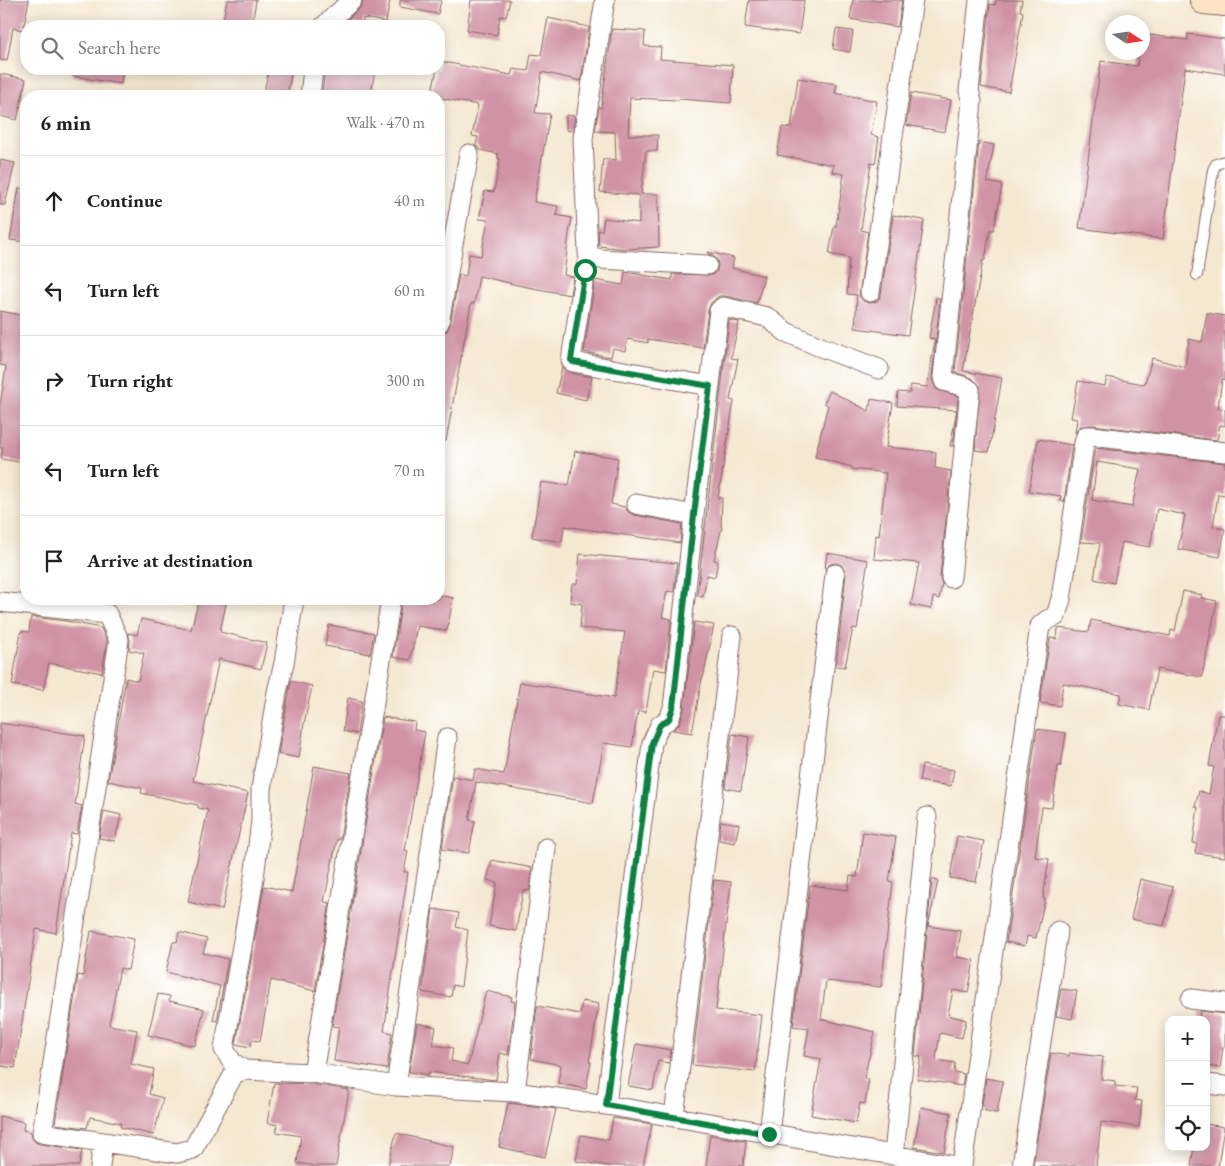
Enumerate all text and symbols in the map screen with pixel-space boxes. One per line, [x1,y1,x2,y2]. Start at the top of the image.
north arrow [1105,15,1150,60]
search box [20,20,445,75]
icon: search [38,34,66,62]
text: Search here [78,35,160,60]
text: 6 min [40,109,91,136]
text: Walk · 470 m [346,112,425,133]
icon: ahead [40,187,68,215]
text: Continue [87,188,162,213]
text: 40 m [394,190,425,211]
route start [574,259,597,282]
icon: left [40,277,68,305]
text: Turn left [87,278,159,303]
text: 60 m [394,280,425,301]
icon: right [40,367,68,395]
text: Turn right [87,368,173,393]
text: 300 m [386,370,425,391]
icon: left [40,457,68,485]
text: Turn left [87,458,159,483]
text: 70 m [394,460,425,481]
icon: arrive [40,547,68,575]
text: Arrive at destination [87,548,253,573]
map controls [1165,1016,1210,1151]
button: + [1165,1016,1210,1061]
button: − [1165,1061,1210,1106]
button: locate [1165,1106,1210,1151]
route end [758,1123,781,1146]

